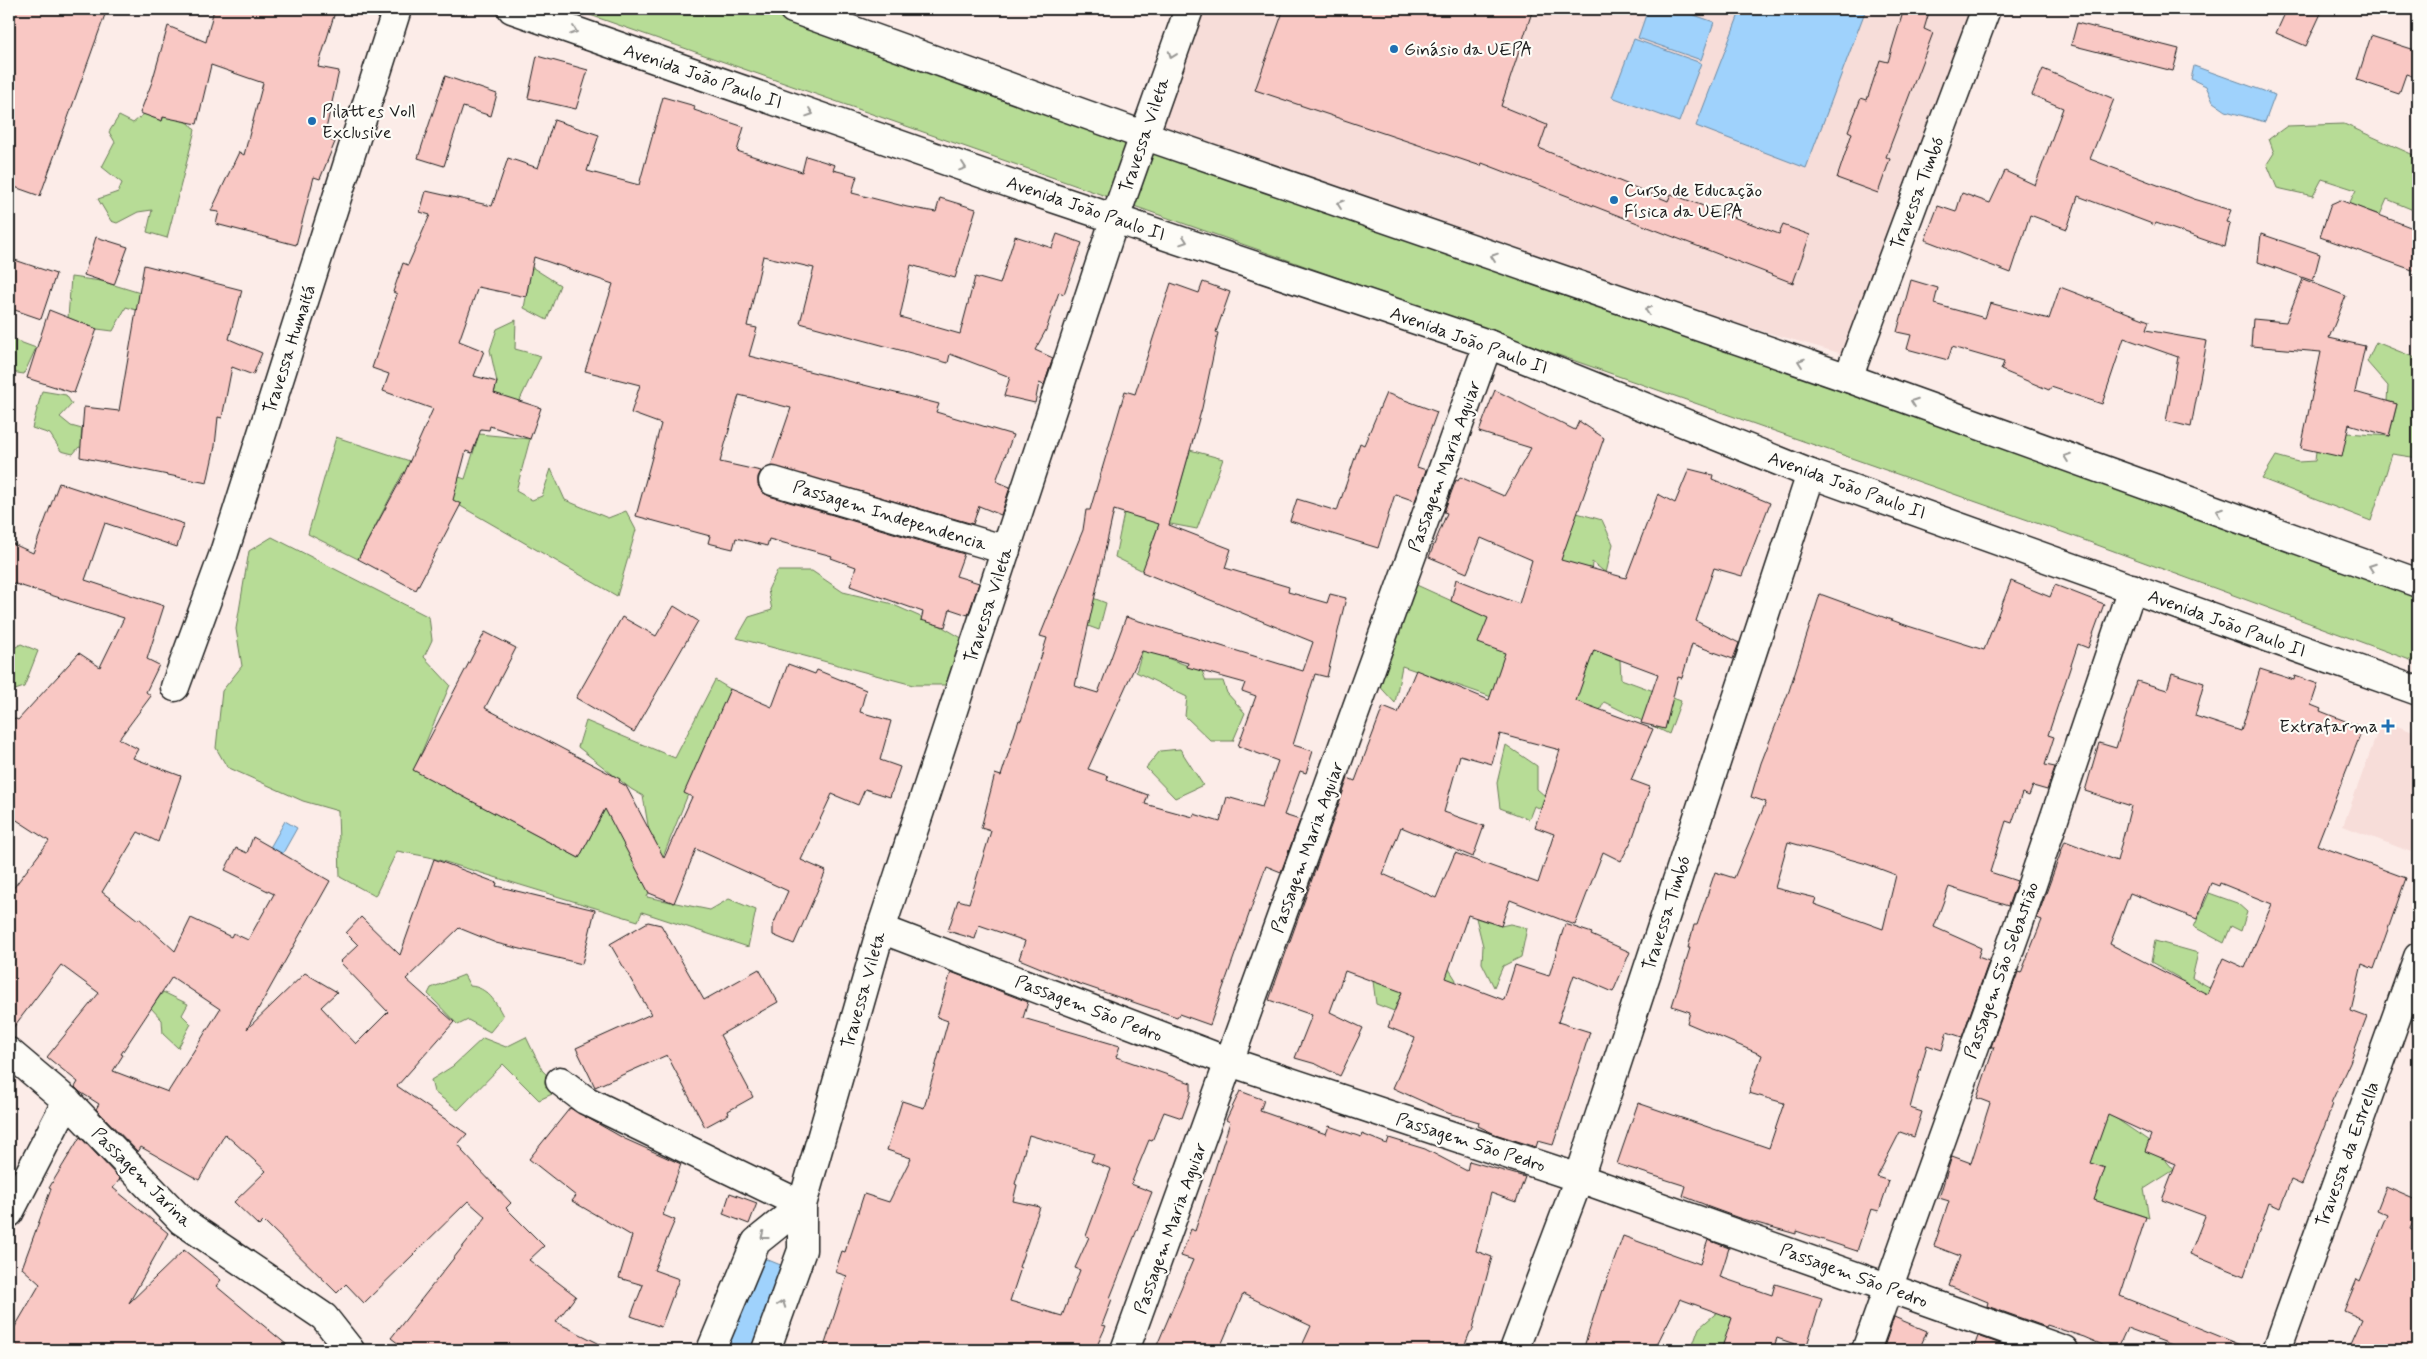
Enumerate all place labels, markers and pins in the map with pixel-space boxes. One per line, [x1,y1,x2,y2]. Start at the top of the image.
place label: Ginásio da UEPA [1404,38,1532,62]
marker: Ginásio da UEPA [1388,43,1400,55]
place label: Pilattes Voll Exclusive [322,100,416,145]
marker: Pilattes Voll Exclusive [306,115,318,127]
place label: Curso de Educação Física da UEPA [1624,179,1762,224]
marker: Curso de Educação Física da UEPA [1608,194,1620,206]
place label: Extrafarma [2279,715,2378,739]
marker: Extrafarma [2382,720,2394,732]

